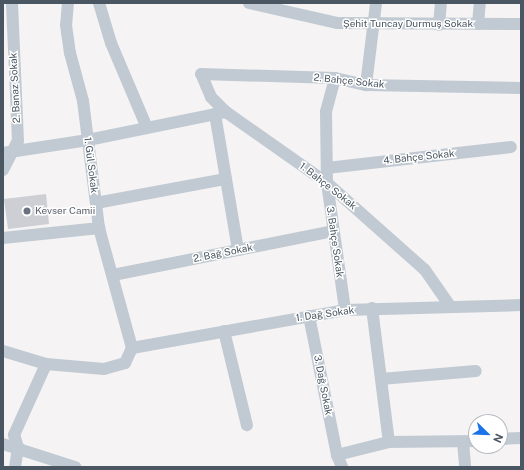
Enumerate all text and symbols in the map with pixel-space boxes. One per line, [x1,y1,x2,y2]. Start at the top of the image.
street label: Şehit Tuncay Durmuş Sokak [343,18,473,30]
street label: 2. Banaz Sokak [7,53,23,123]
street label: 2. Bahçe Sokak [313,71,385,91]
street label: 1. Gül Sokak [82,136,100,194]
street label: 4. Bahçe Sokak [383,147,455,167]
street label: 1. Bahçe Sokak [297,160,359,212]
place label: Kevser Camii [35,205,95,217]
marker: Kevser Camii [22,206,32,216]
street label: 3. Bahçe Sokak [324,206,346,278]
street label: 2. Bağ Sokak [192,241,254,265]
street label: 1. Dağ Sokak [295,304,355,324]
street label: 3. Dağ Sokak [311,354,335,416]
north arrow [468,414,508,454]
text: N [491,432,505,445]

